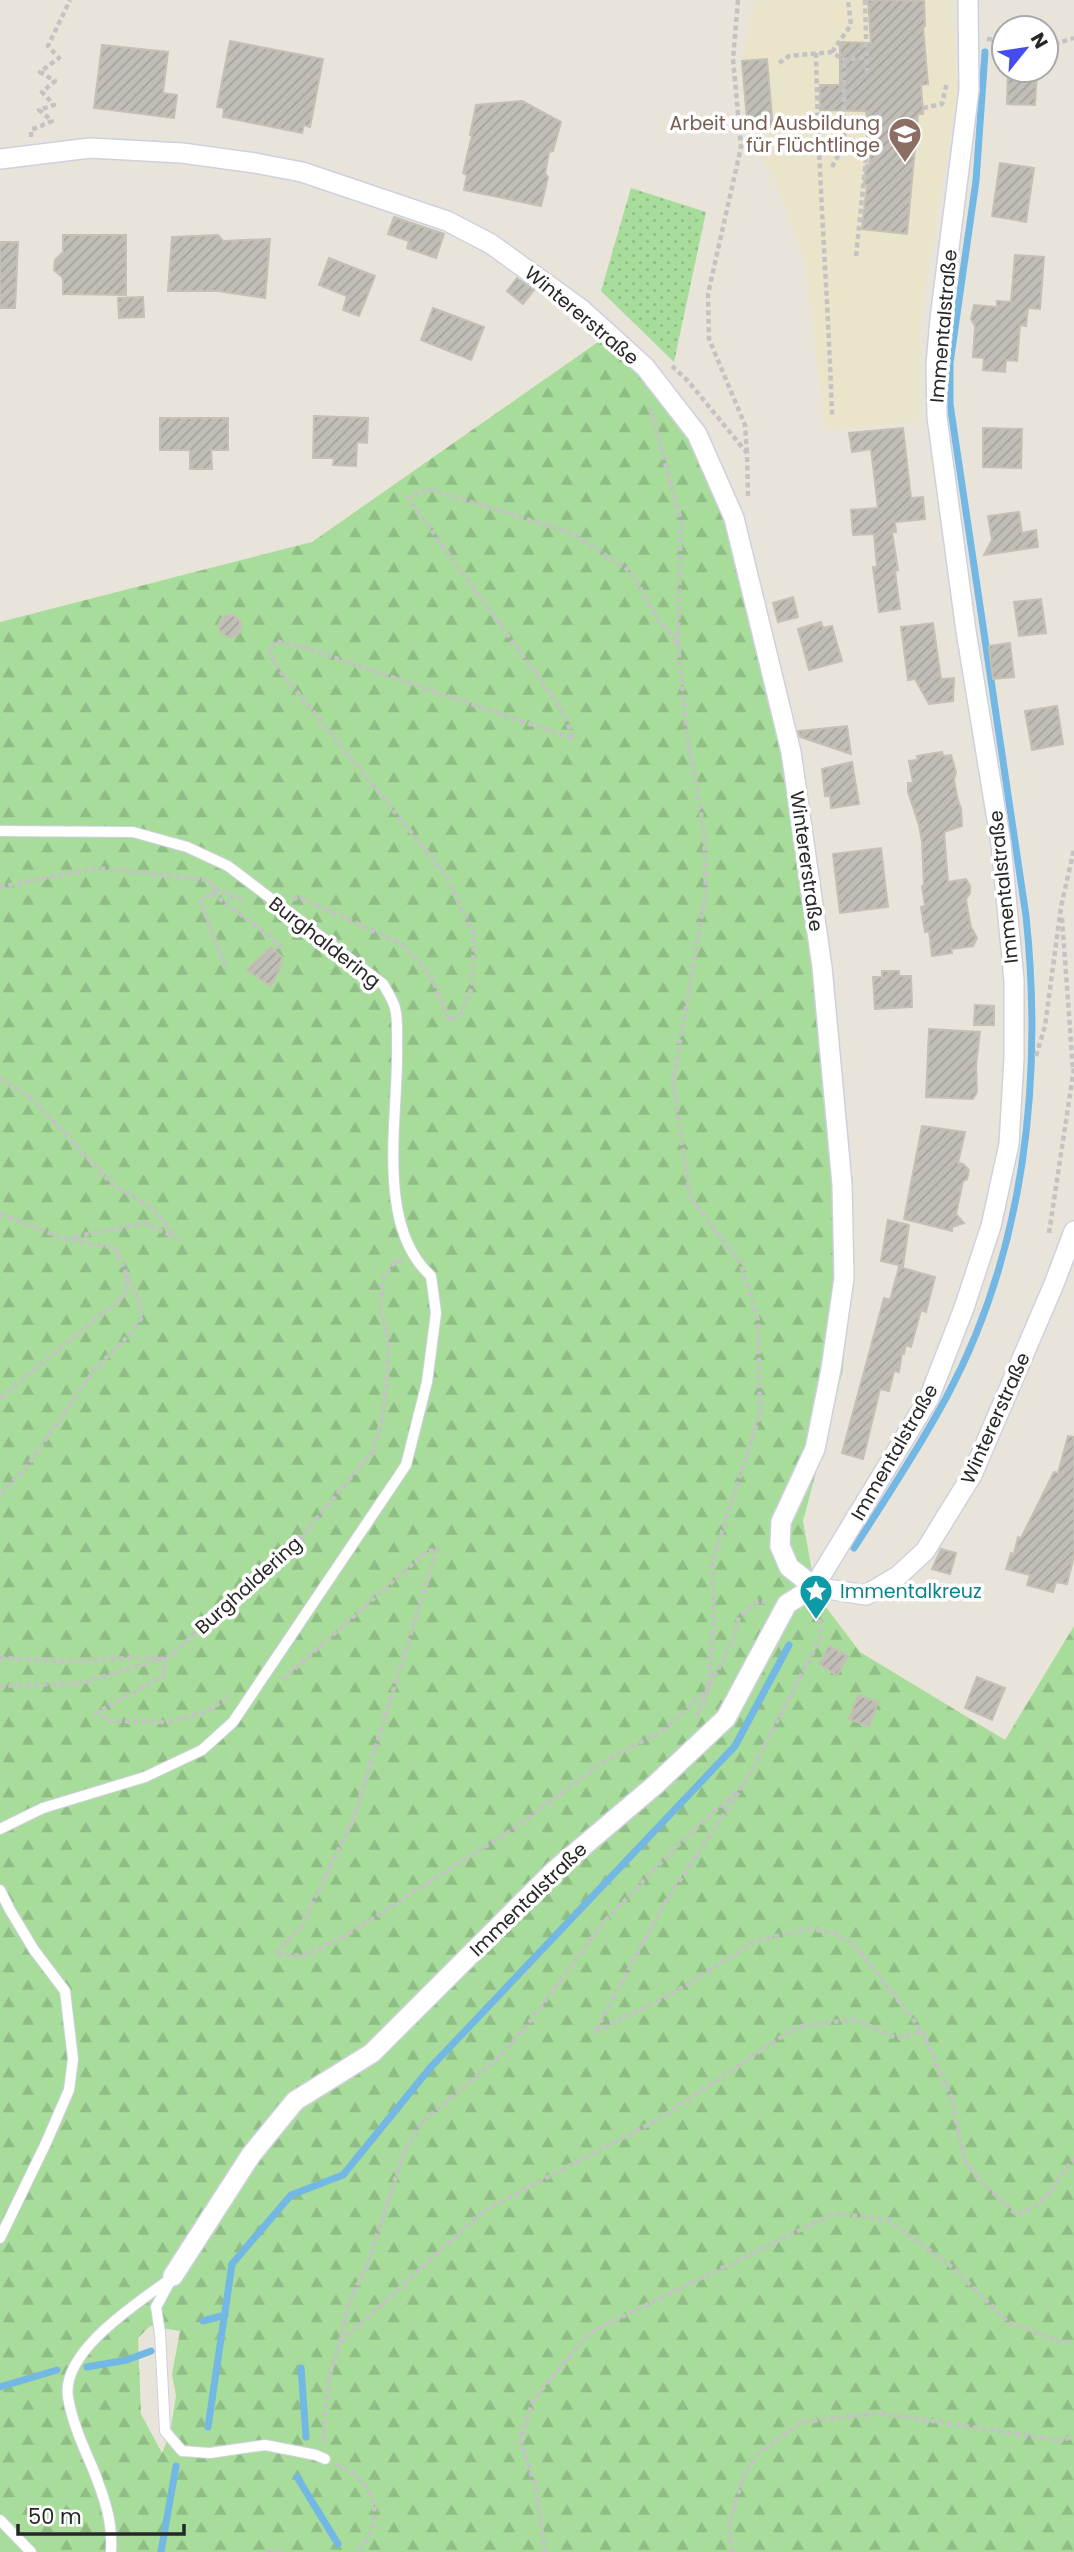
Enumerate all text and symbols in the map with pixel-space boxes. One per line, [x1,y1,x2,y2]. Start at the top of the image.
north arrow [990,14,1060,84]
text: N [1024,28,1055,54]
place label: Arbeit und Ausbildung für Flüchtlinge [669,110,880,159]
school or university icon: Arbeit und Ausbildung für Flüchtlinge [886,115,924,164]
street label: Immentalstraße [923,248,964,404]
street label: Wintererstraße [519,260,645,371]
street label: Wintererstraße [783,789,830,933]
street label: Immentalstraße [982,809,1025,965]
street label: Burghaldering [263,890,386,995]
street label: Wintererstraße [954,1348,1037,1488]
street label: Immentalstraße [844,1379,945,1526]
street label: Burghaldering [189,1530,307,1641]
place icon: Immentalkreuz [797,1572,835,1621]
place label: Immentalkreuz [840,1578,982,1605]
street label: Immentalstraße [464,1836,593,1962]
scale bar [18,2492,184,2536]
text: 50 m [28,2502,82,2531]

